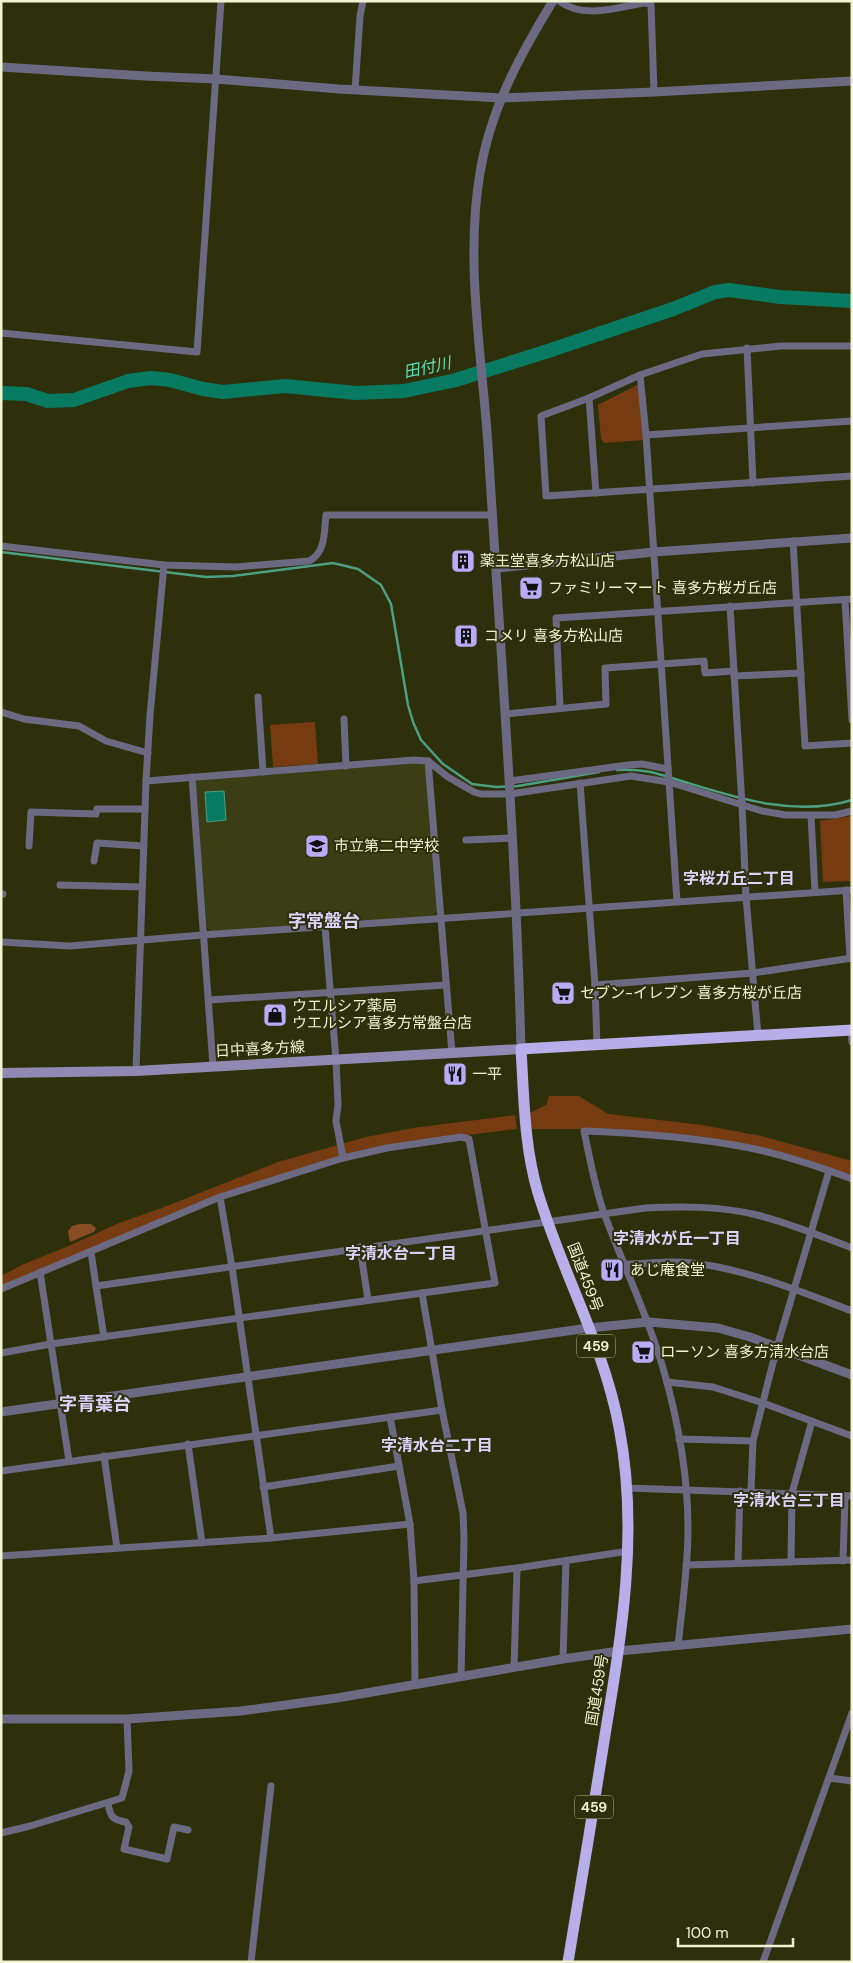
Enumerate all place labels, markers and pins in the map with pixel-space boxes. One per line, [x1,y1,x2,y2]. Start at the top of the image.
building icon: 薬王堂喜多方松山店 [450,548,476,574]
place label: 薬王堂喜多方松山店 [480,551,615,571]
supermarket icon: ファミリーマート 喜多方桜ガ丘店 [518,575,544,601]
place label: ファミリーマート 喜多方桜ガ丘店 [548,578,777,598]
building icon: コメリ 喜多方松山店 [453,623,479,649]
place label: コメリ 喜多方松山店 [484,626,623,646]
school or university icon: 市立第二中学校 [304,833,330,859]
place label: 市立第二中学校 [334,836,439,856]
supermarket icon: セブン-イレブン 喜多方桜が丘店 [550,980,576,1006]
place label: セブン-イレブン 喜多方桜が丘店 [580,983,802,1003]
place label: ウエルシア薬局 ウエルシア喜多方常盤台店 [292,996,472,1033]
shop icon: ウエルシア薬局 ウエルシア喜多方常盤台店 [262,1002,288,1028]
restaurant icon: 一平 [442,1061,468,1087]
place label: 一平 [472,1064,502,1084]
restaurant icon: あじ庵食堂 [599,1257,625,1283]
place label: あじ庵食堂 [630,1260,705,1280]
supermarket icon: ローソン 喜多方清水台店 [630,1339,656,1365]
place label: ローソン 喜多方清水台店 [660,1342,829,1362]

